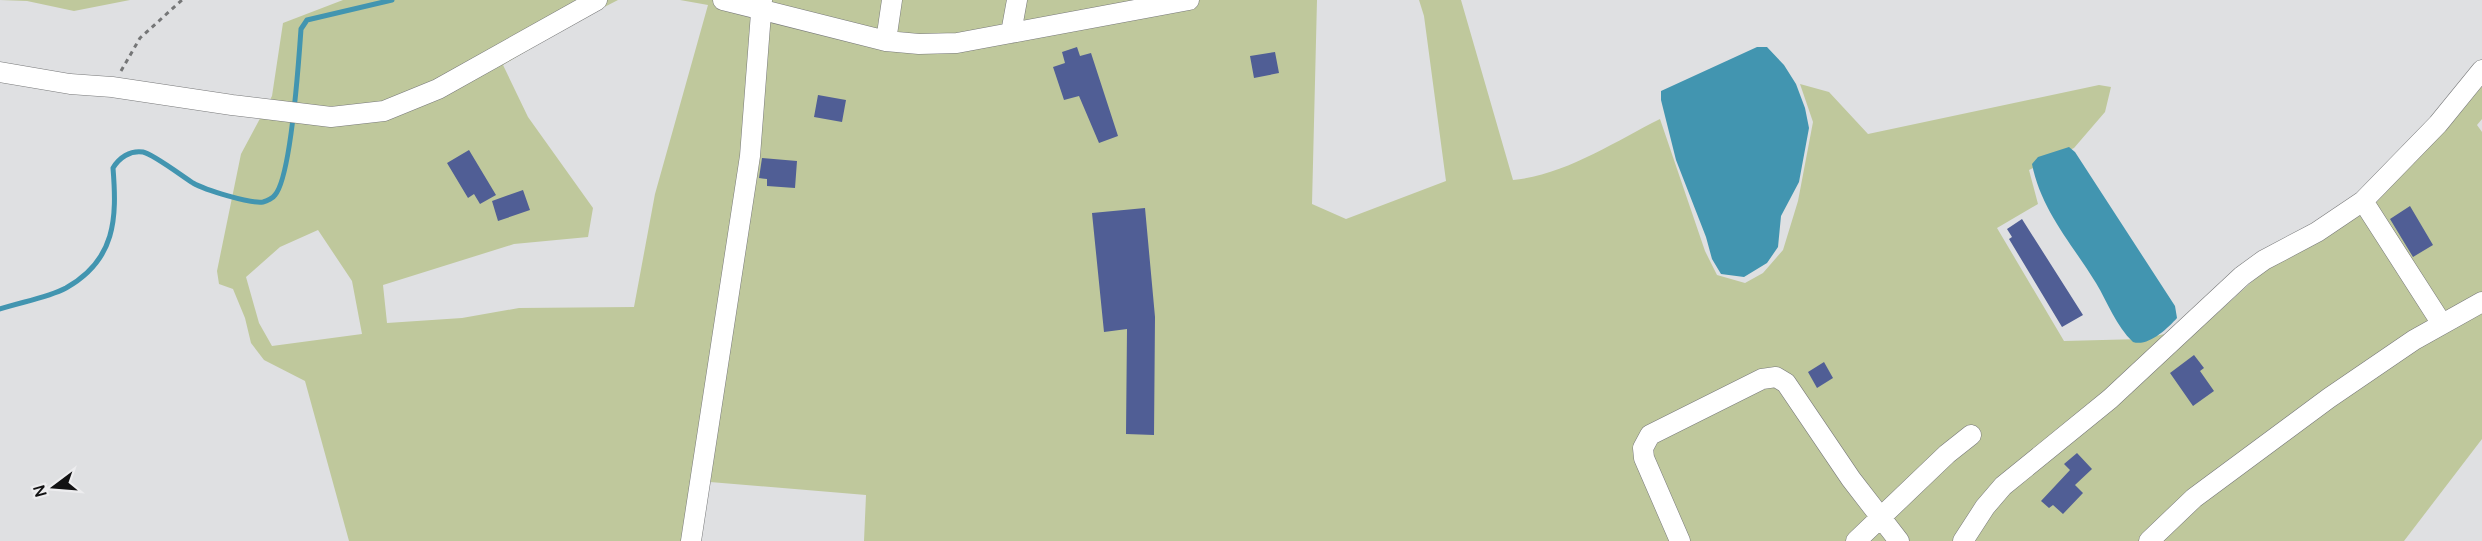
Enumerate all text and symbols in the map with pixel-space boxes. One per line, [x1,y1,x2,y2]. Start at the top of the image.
north arrow [24,457,84,517]
text: N [27,483,52,500]

